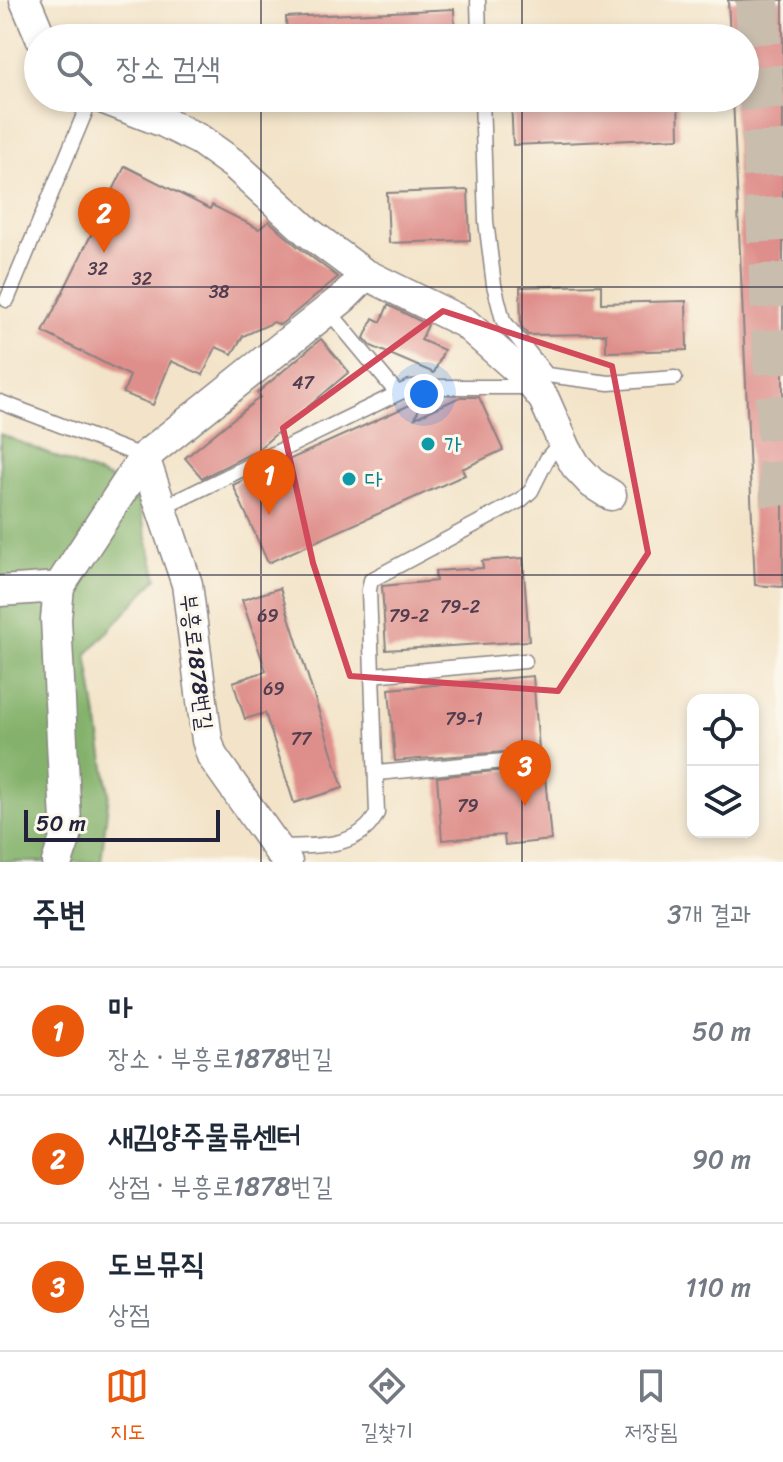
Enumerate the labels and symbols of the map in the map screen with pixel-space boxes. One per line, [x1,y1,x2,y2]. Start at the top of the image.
pin: 2 [78,187,130,253]
house number: 32 [88,253,108,285]
house number: 32 [132,263,152,295]
house number: 38 [209,276,230,308]
house number: 47 [292,367,315,399]
your location [404,374,444,414]
place label: 가 [444,425,462,464]
marker: 가 [419,435,437,453]
pin: 1 [243,449,295,515]
place label: 다 [365,460,383,499]
marker: 다 [340,470,358,488]
house number: 79-2 [440,591,480,623]
street label: 부흥로1878번길 [169,592,225,733]
house number: 69 [257,600,279,632]
house number: 79-2 [389,600,429,632]
house number: 69 [263,673,285,705]
house number: 79-1 [445,703,483,735]
house number: 77 [291,723,313,755]
pin: 3 [499,740,551,806]
house number: 79 [457,790,479,822]
scale bar [24,806,220,842]

